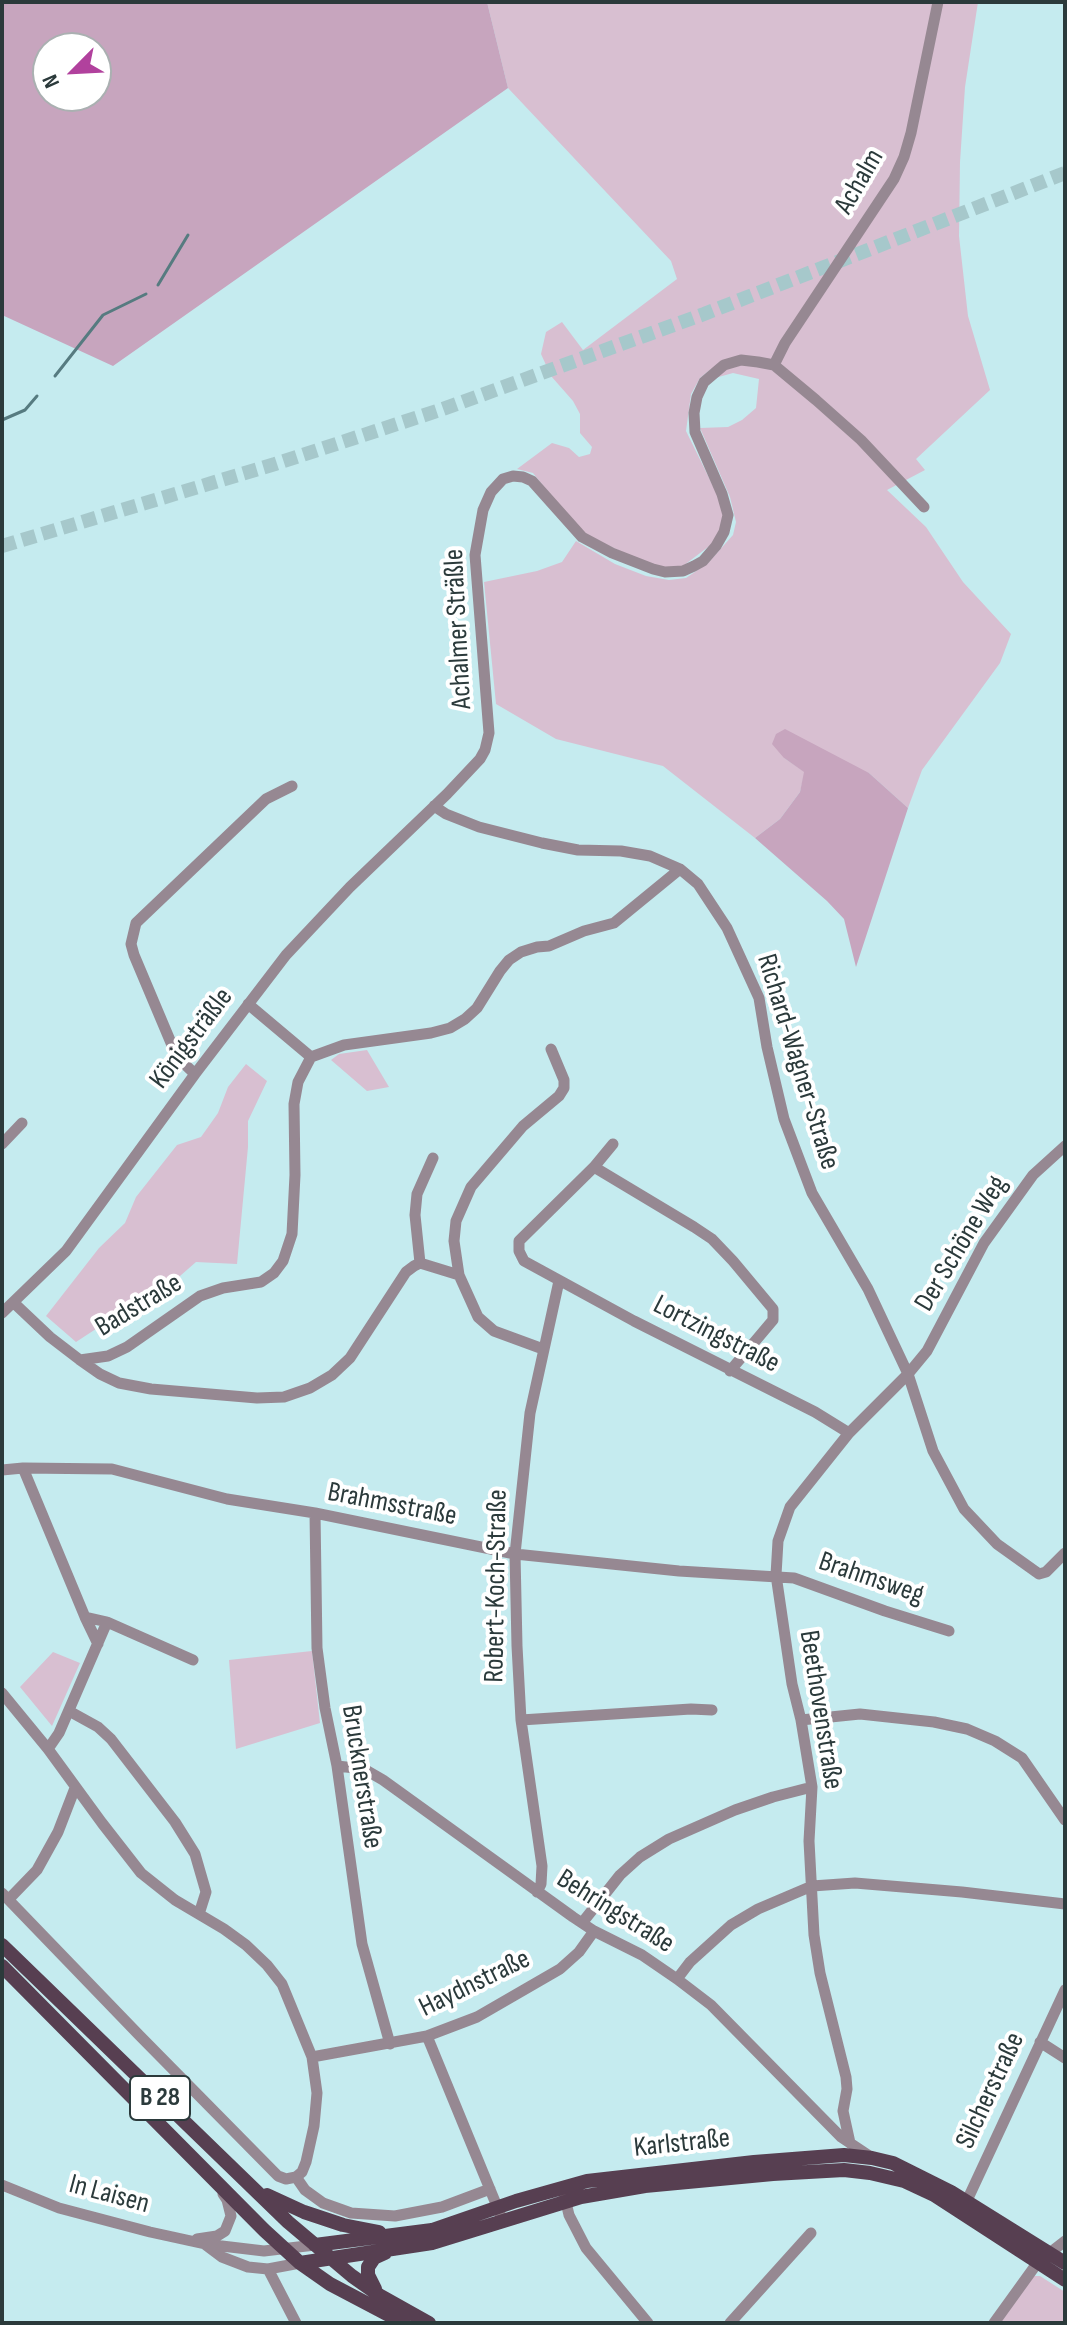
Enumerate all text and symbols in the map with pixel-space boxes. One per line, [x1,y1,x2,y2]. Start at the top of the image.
north arrow [32,32,112,112]
text: N [37,70,66,92]
street label: Achalm [828,143,892,221]
street label: Achalmer Sträßle [438,548,480,710]
street label: Richard-Wagner-Straße [748,950,846,1174]
street label: Königsträßle [143,982,241,1096]
street label: Der Schöne Weg [908,1170,1016,1318]
street label: Badstraße [90,1267,188,1345]
street label: Lortzingstraße [647,1289,785,1381]
street label: Brahmsstraße [325,1476,459,1534]
street label: Robert-Koch-Straße [479,1489,515,1683]
street label: Brahmsweg [814,1545,928,1613]
street label: Beethovenstraße [791,1628,849,1792]
street label: Brucknerstraße [333,1703,389,1851]
street label: Behringstraße [550,1863,680,1961]
street label: Haydnstraße [414,1943,536,2025]
street label: Silcherstraße [949,2028,1033,2154]
road number: B 28 [130,2076,190,2120]
street label: Karlstraße [632,2122,732,2166]
street label: In Laisen [65,2168,153,2222]

